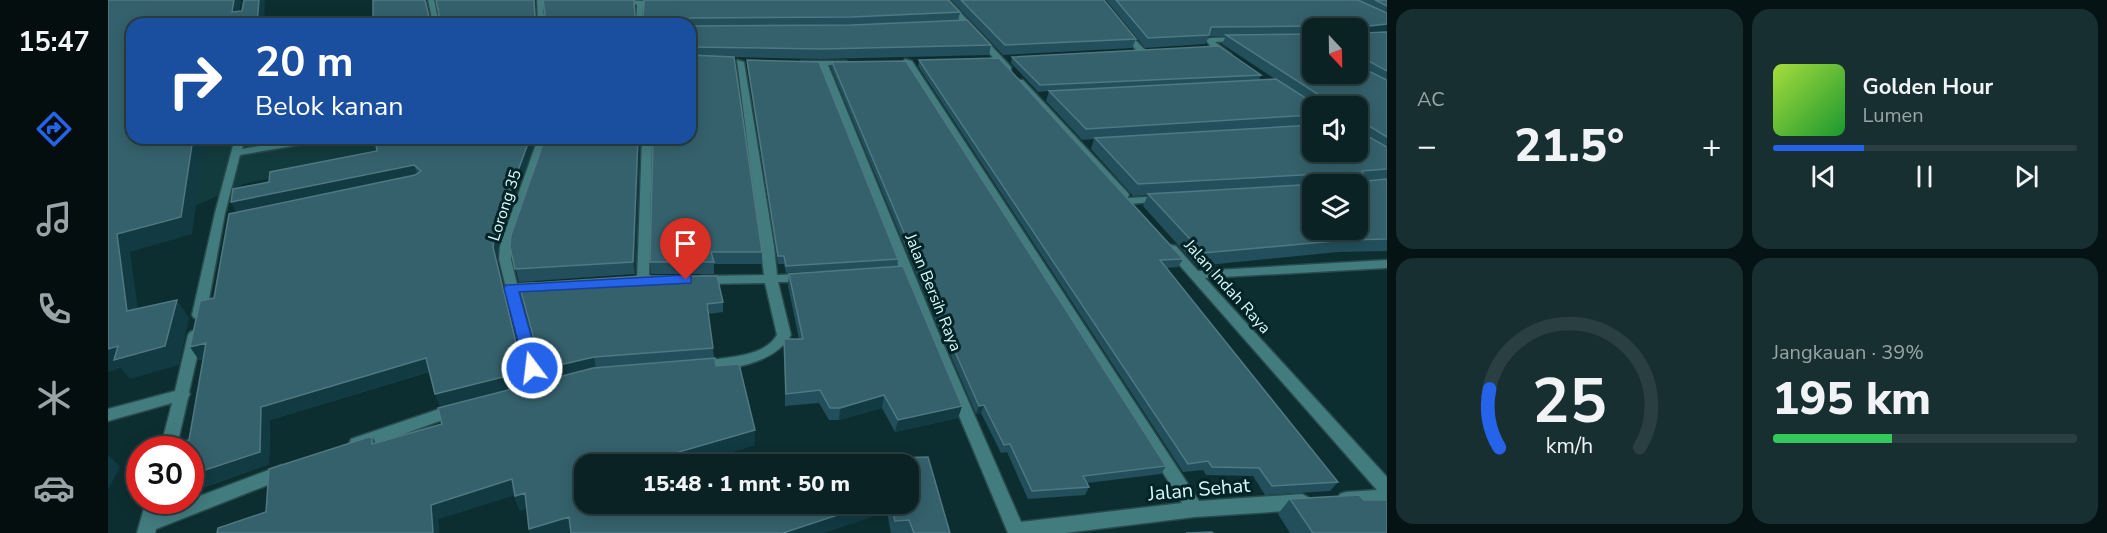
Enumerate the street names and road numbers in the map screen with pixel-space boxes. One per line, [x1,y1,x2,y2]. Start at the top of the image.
street label: Lorong 35 [483,167,527,244]
street label: Jalan Bersih Raya [899,229,967,355]
street label: Jalan Indah Raya [1178,234,1276,339]
street label: Jalan Sehat [1146,472,1252,507]

